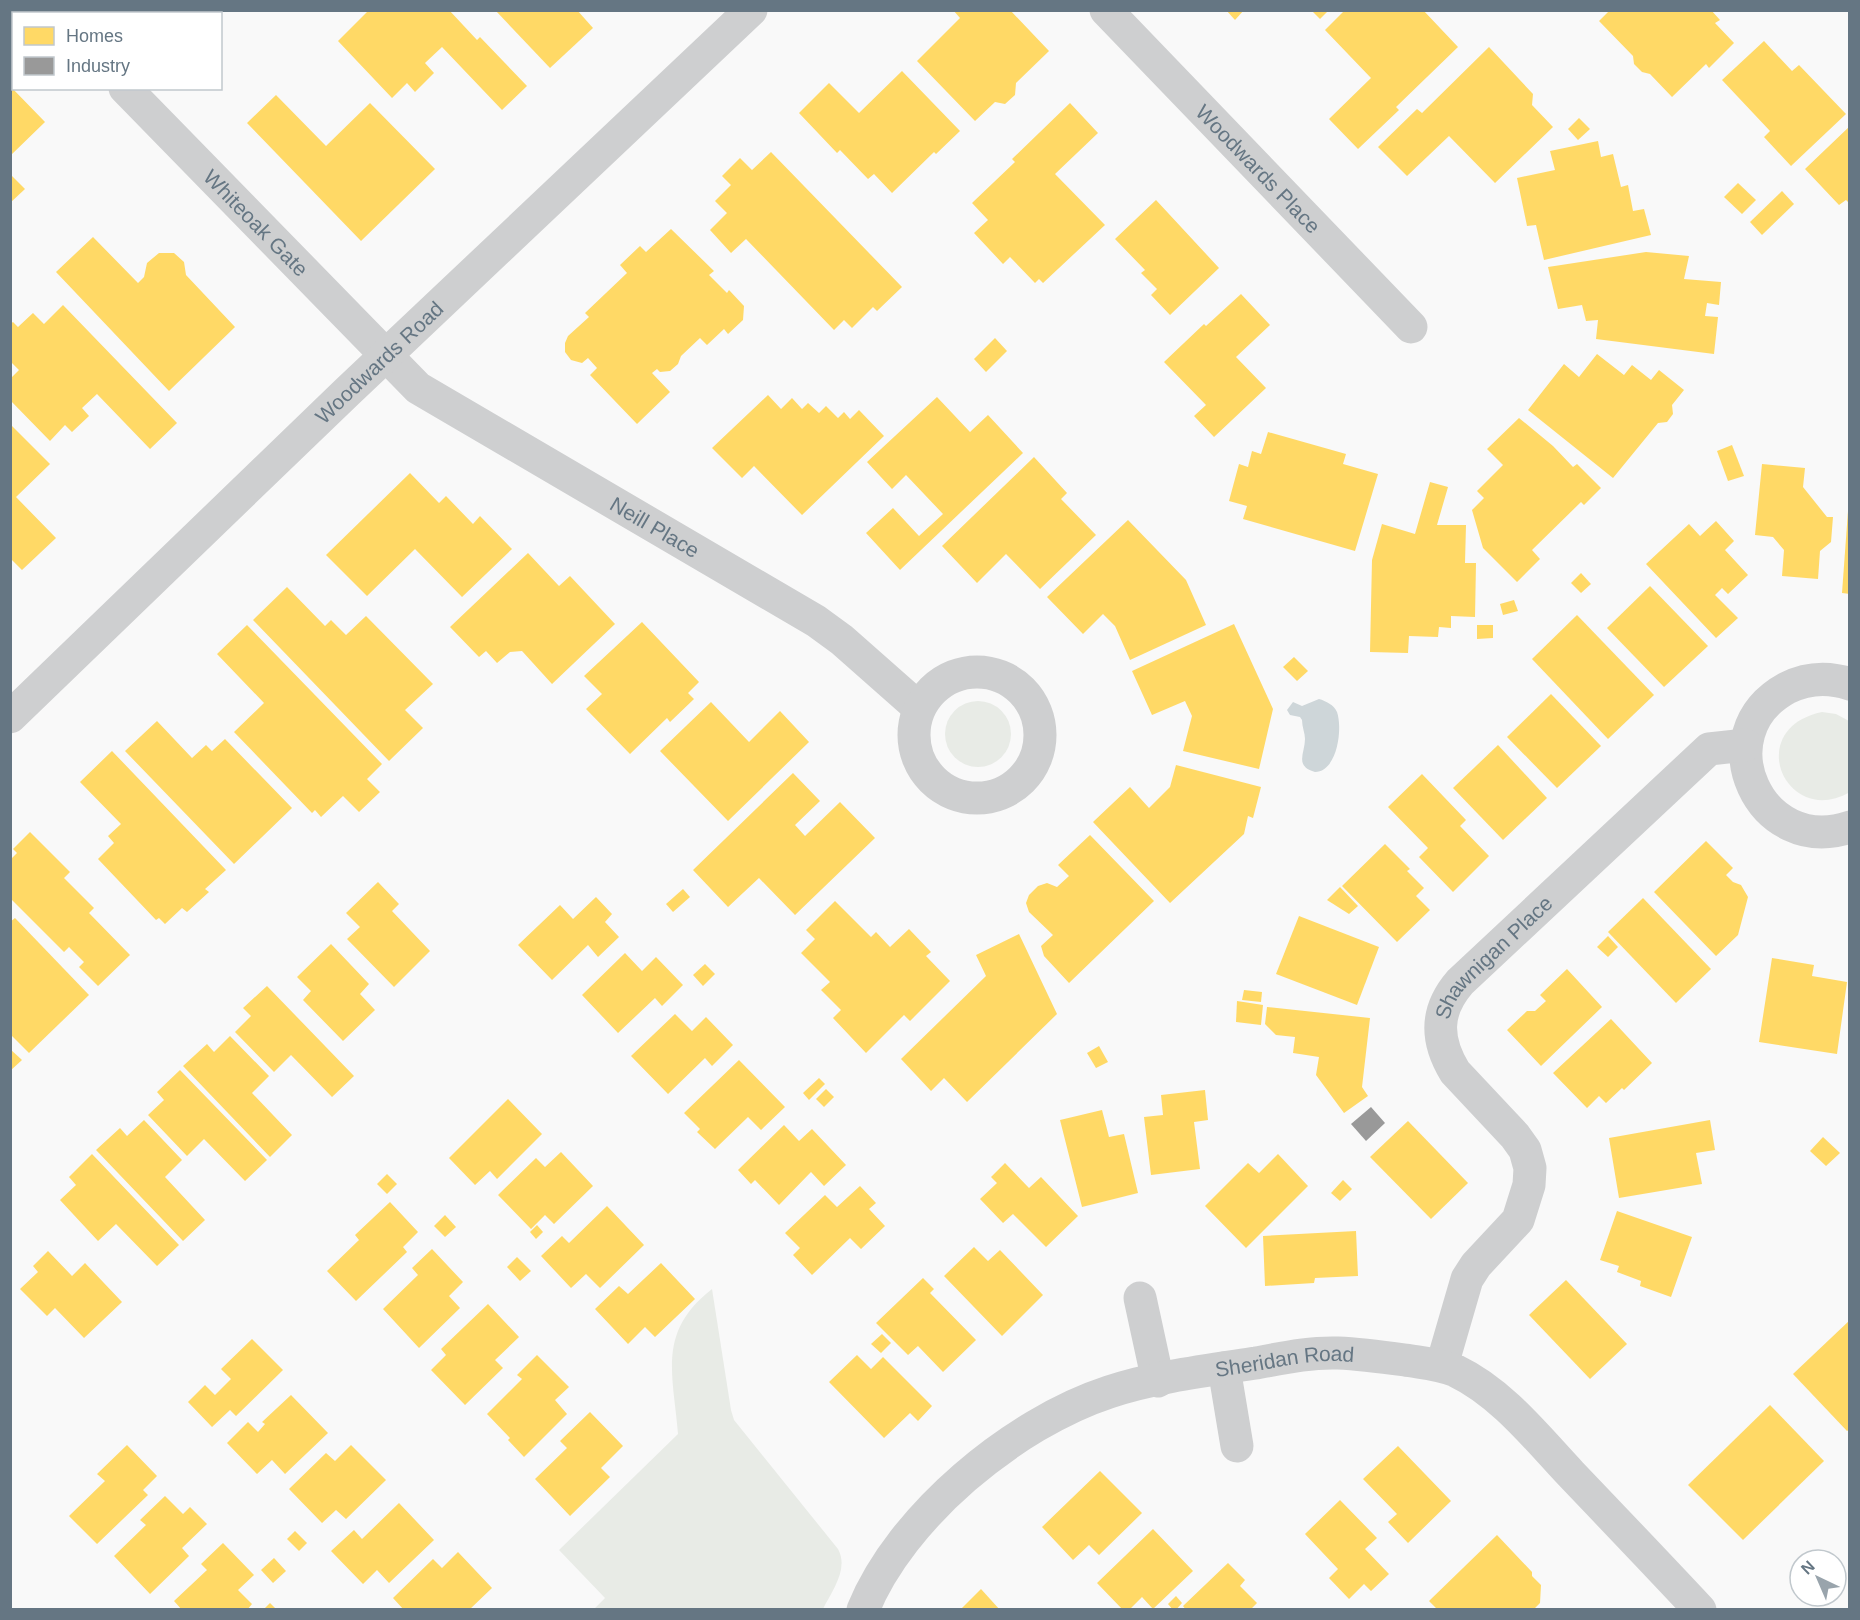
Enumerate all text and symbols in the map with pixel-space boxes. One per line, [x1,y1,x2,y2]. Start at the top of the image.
legend [12,12,222,90]
text: Homes [66,26,123,46]
text: Industry [66,56,130,76]
street label: Woodwards Place [1192,100,1325,237]
street label: Whiteoak Gate [200,165,313,280]
street label: Woodwards Road [311,296,447,428]
street label: Neill Place [606,492,704,562]
street label: Shawnigan Place [1430,891,1556,1021]
street label: Sheridan Road [1213,1341,1355,1380]
north arrow [1788,1548,1848,1608]
text: N [1798,1557,1818,1578]

